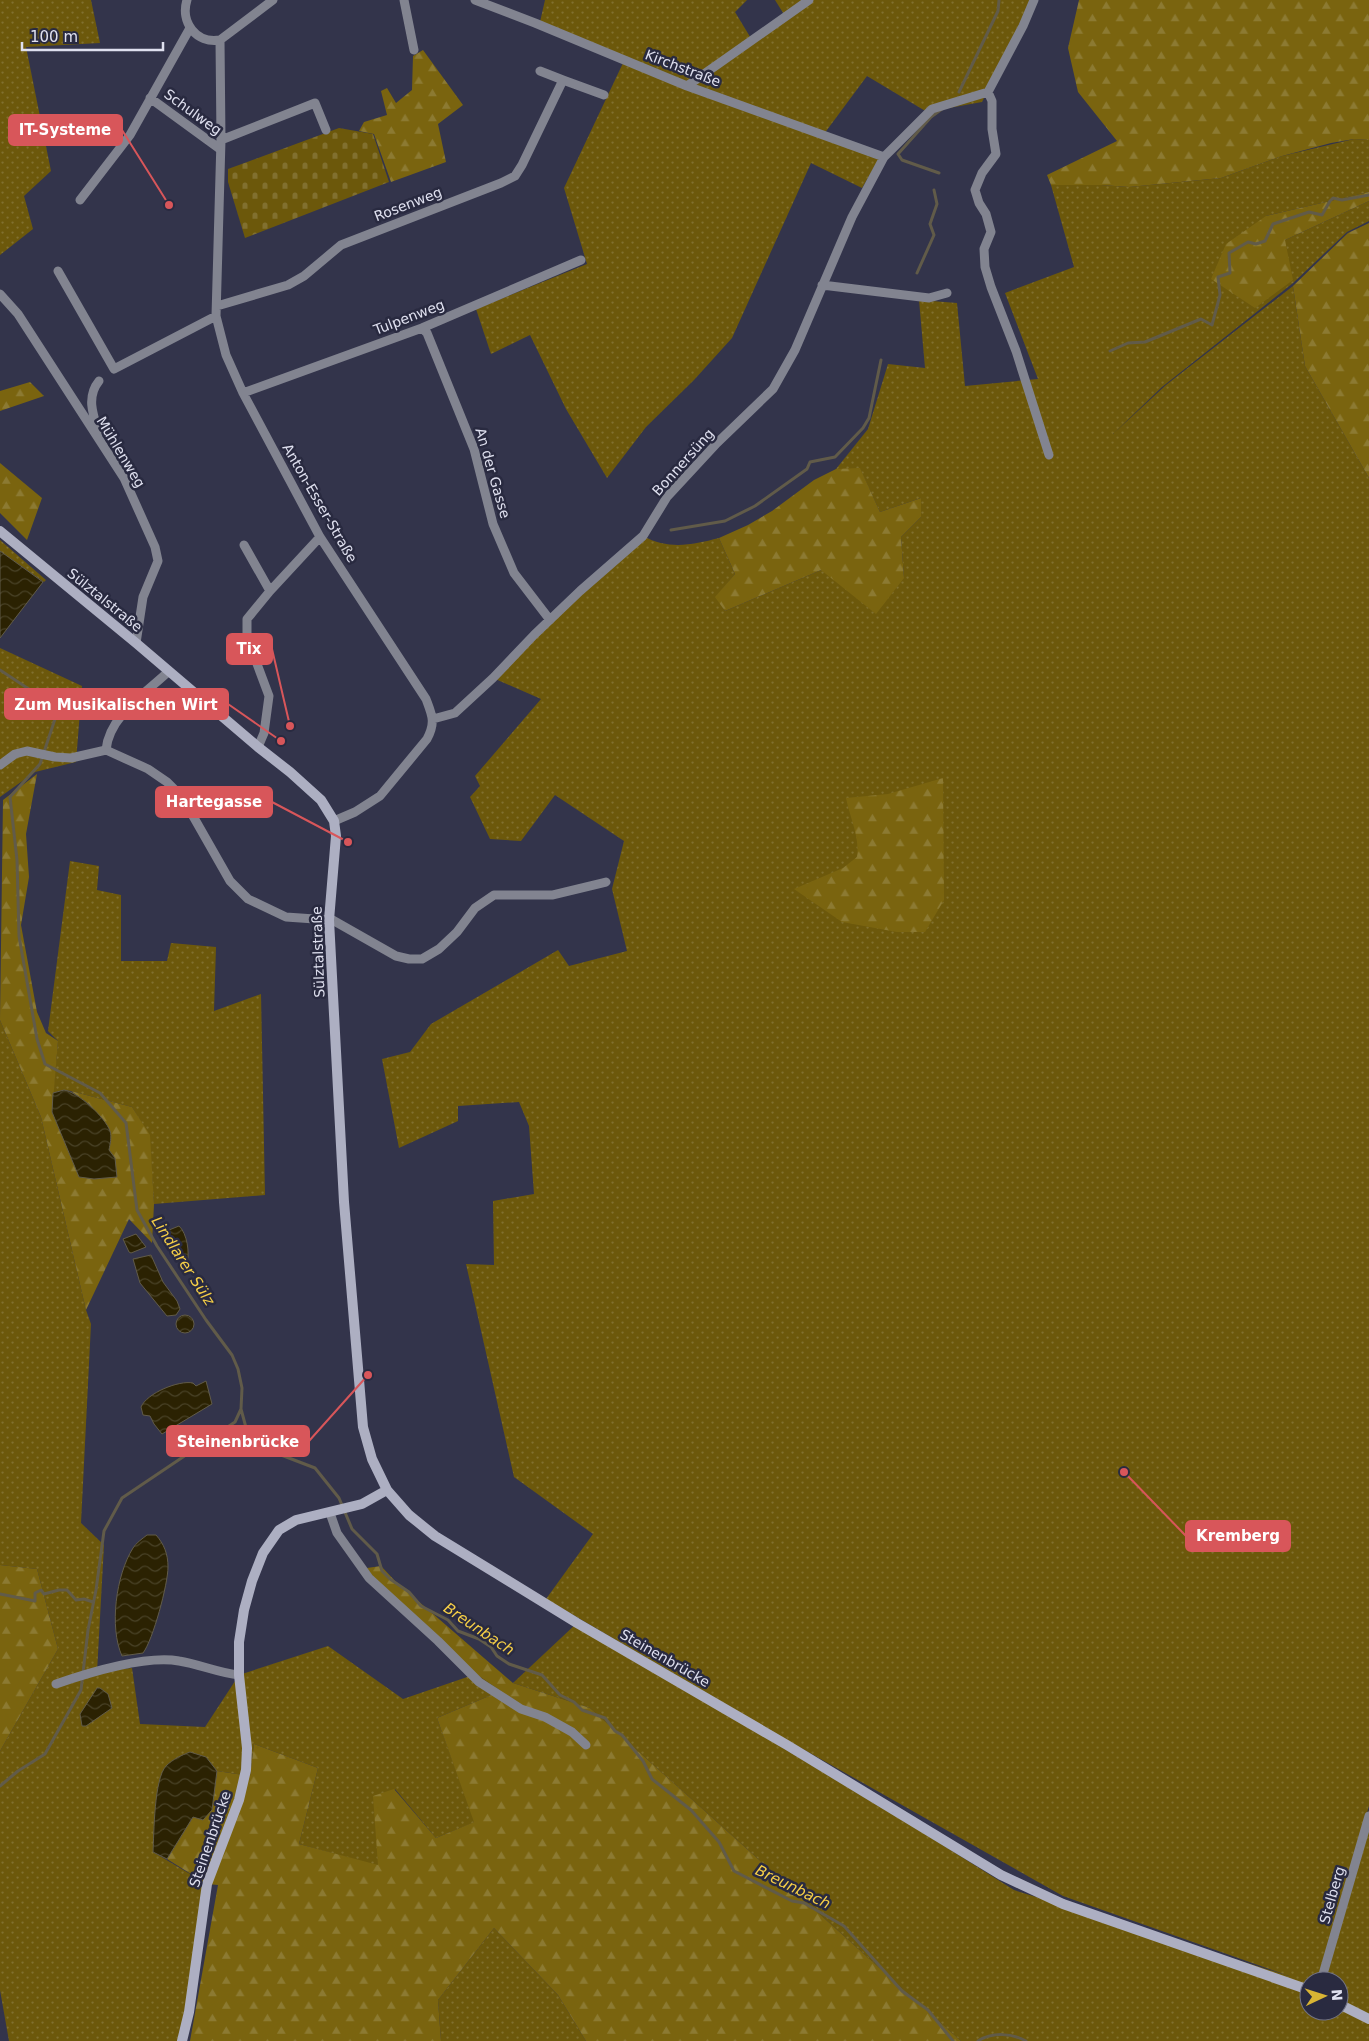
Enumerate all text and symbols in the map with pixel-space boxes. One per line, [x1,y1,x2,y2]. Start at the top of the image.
scale bar [22,20,164,52]
text: 100 m [30,28,78,46]
street label: Kirchstraße [643,46,723,90]
street label: Schulweg [161,86,225,138]
callout: IT-Systeme [9,115,122,145]
text: IT-Systeme [19,121,111,139]
street label: Rosenweg [372,184,444,224]
street label: Tulpenweg [370,296,447,338]
street label: Mühlenweg [94,414,148,490]
street label: Bonnersüng [649,425,717,499]
street label: An der Gasse [472,426,514,520]
street label: Anton-Esser-Straße [279,441,361,565]
street label: Sülztalstraße [64,565,146,635]
callout: Tix [227,634,272,664]
text: Tix [236,640,262,658]
callout: Zum Musikalischen Wirt [5,689,228,719]
text: Zum Musikalischen Wirt [14,696,218,714]
callout: Hartegasse [156,787,272,817]
text: Hartegasse [166,793,262,811]
street label: Sülztalstraße [308,906,328,998]
water label: Lindlarer Sülz [148,1213,219,1310]
callout: Steinenbrücke [167,1426,309,1456]
text: Steinenbrücke [177,1433,299,1451]
callout: Kremberg [1186,1521,1290,1551]
text: Kremberg [1196,1527,1280,1545]
water label: Breunbach [440,1599,518,1659]
street label: Steinenbrücke [617,1626,713,1690]
street label: Steinenbrücke [186,1789,234,1889]
water label: Breunbach [753,1861,833,1913]
street label: Stelberg [1316,1865,1348,1925]
north arrow [1299,1971,1349,2021]
text: N [1329,1989,1345,2001]

